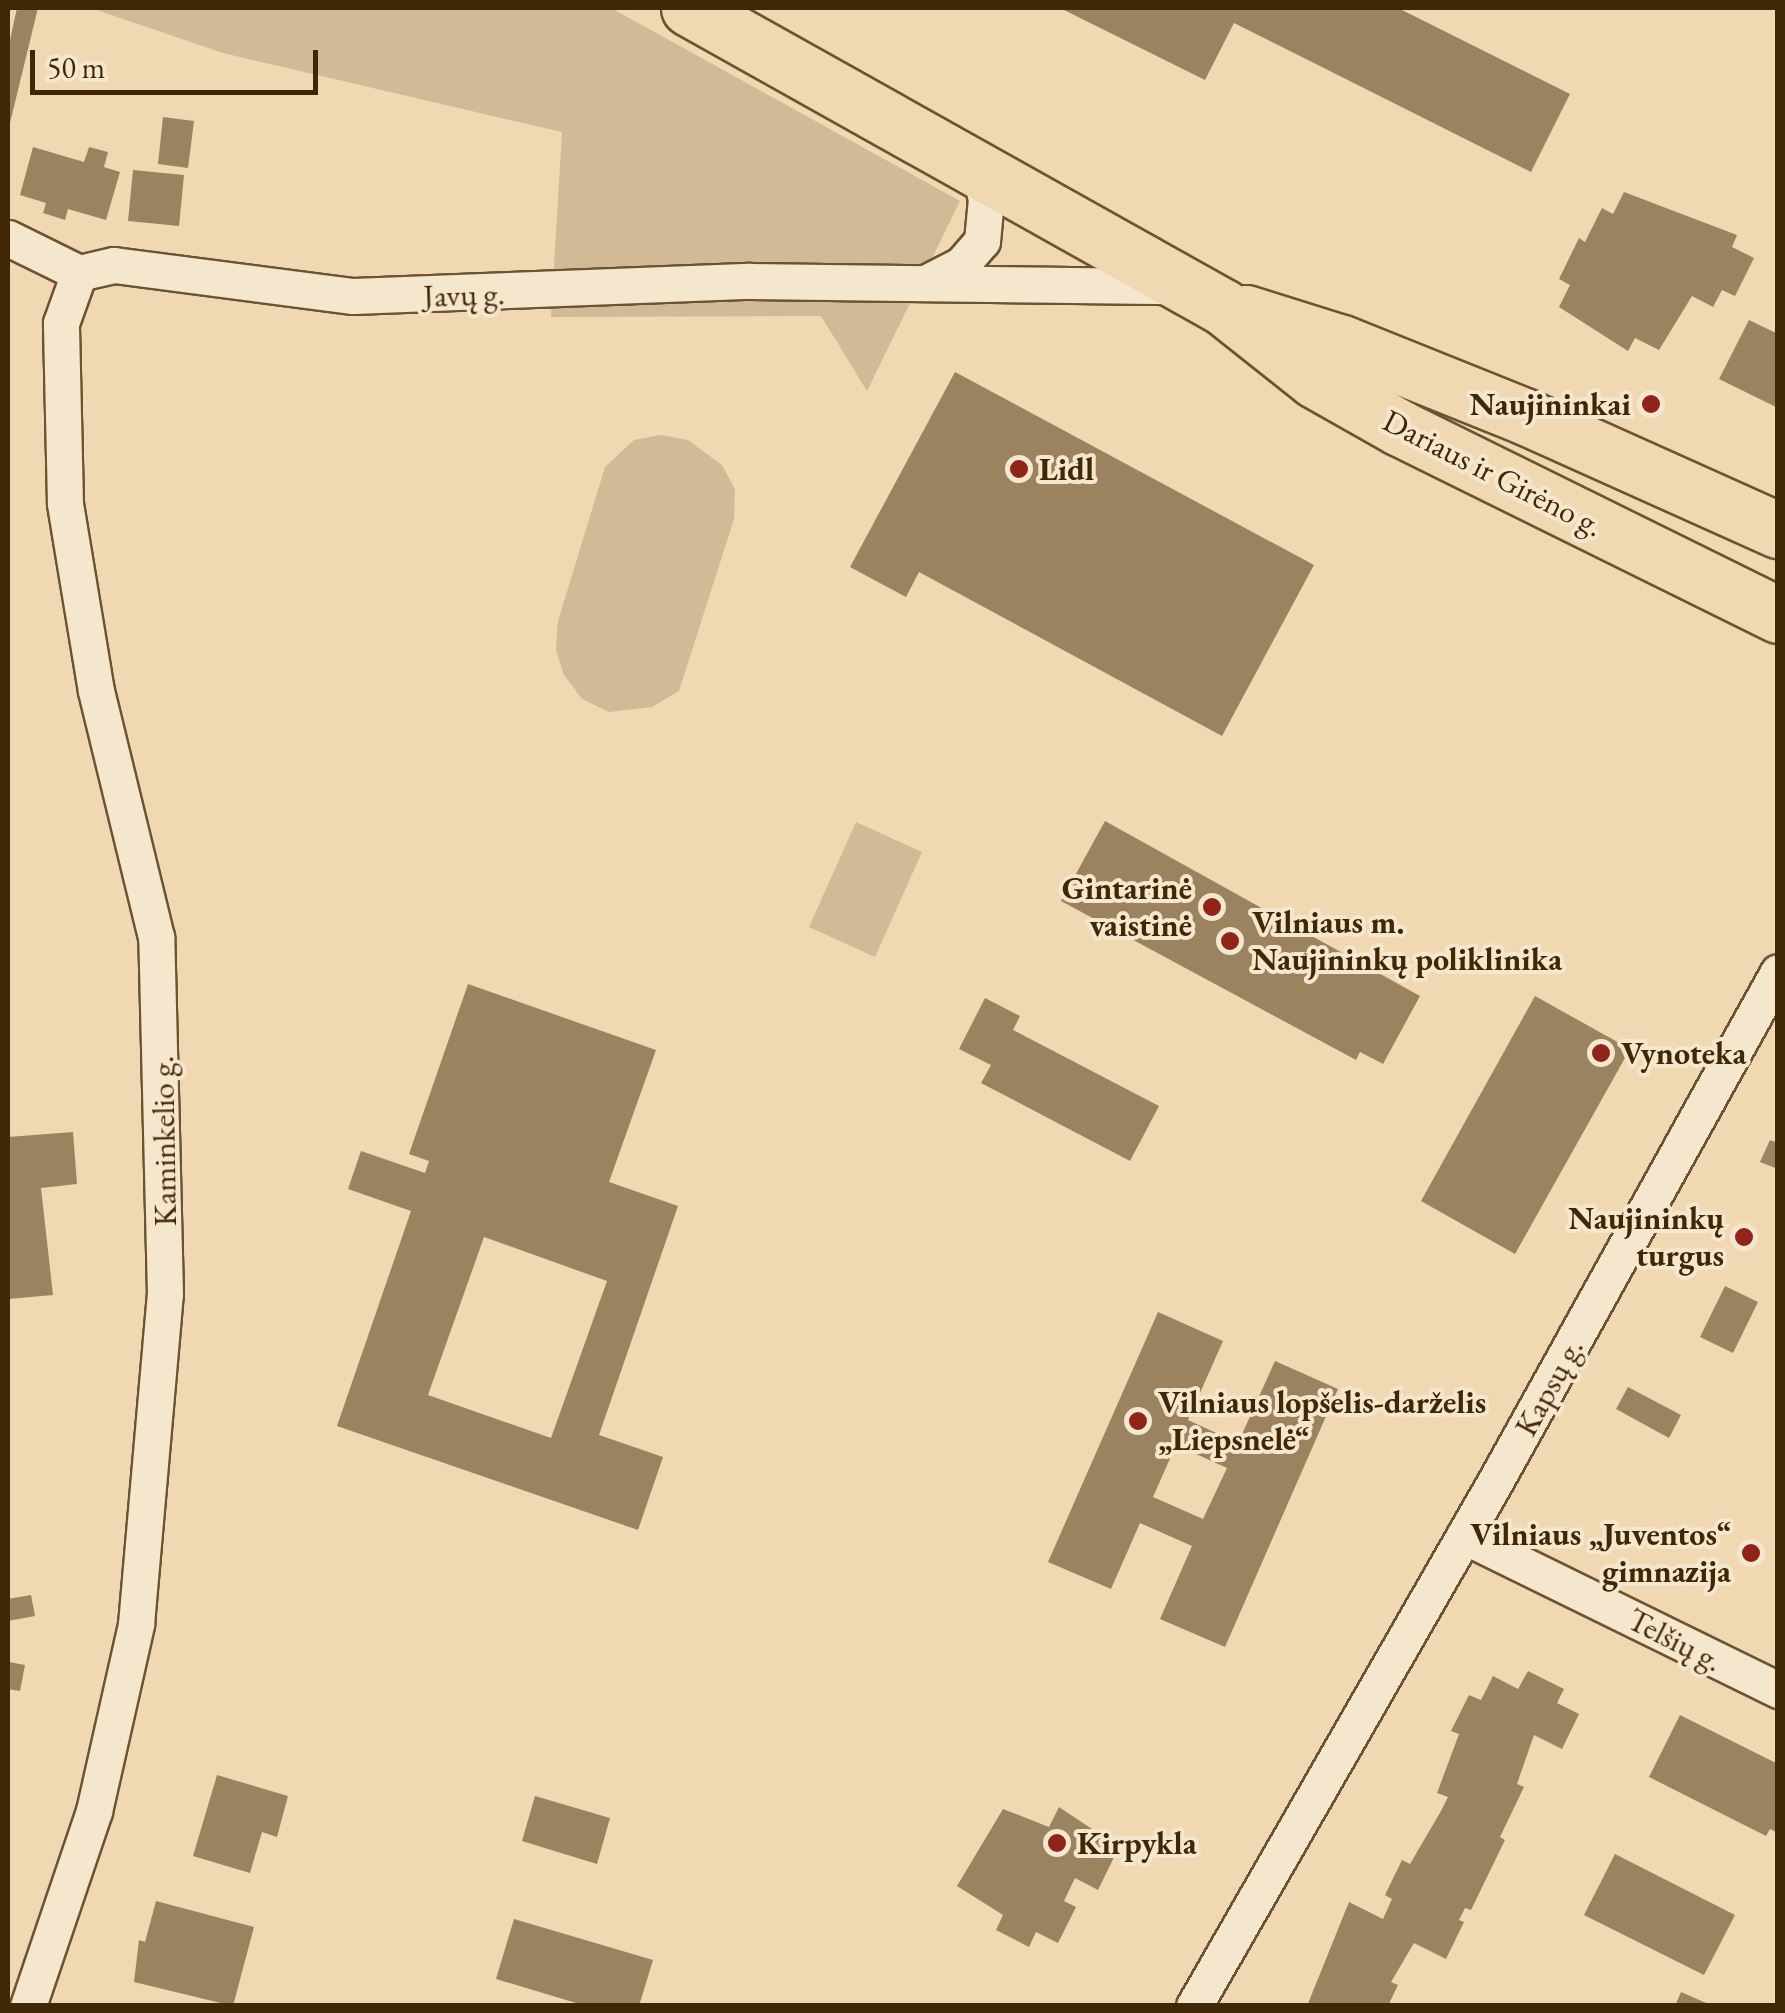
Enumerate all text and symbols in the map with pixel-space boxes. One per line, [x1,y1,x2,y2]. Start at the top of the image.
scale bar [35,30,322,92]
text: 50 m [47,48,105,87]
street label: Javų g. [423,274,505,316]
place label: Naujininkai [1469,385,1631,423]
marker: Naujininkai [1640,393,1662,415]
street label: Dariaus ir Girėno g. [1377,401,1609,545]
place label: Lidl [1039,450,1094,488]
marker: Lidl [1008,458,1030,480]
place label: Gintarinė vaistinė [1062,870,1192,945]
marker: Gintarinė vaistinė [1201,896,1223,918]
place label: Vilniaus m. Naujininkų poliklinika [1252,904,1562,979]
marker: Vilniaus m. Naujininkų poliklinika [1217,928,1243,954]
place label: Vynoteka [1621,1034,1747,1072]
marker: Vynoteka [1590,1042,1612,1064]
street label: Kaminkelio g. [143,1055,185,1227]
place label: Naujininkų turgus [1568,1200,1724,1275]
marker: Naujininkų turgus [1733,1226,1755,1248]
street label: Kapsų g. [1507,1331,1591,1443]
place label: Vilniaus lopšelis-darželis „Liepsnelė“ [1158,1384,1486,1459]
marker: Vilniaus lopšelis-darželis „Liepsnelė“ [1127,1410,1149,1432]
place label: Vilniaus „Juventos“ gimnazija [1470,1516,1731,1591]
marker: Vilniaus „Juventos“ gimnazija [1740,1542,1762,1564]
street label: Telšių g. [1621,1600,1729,1680]
place label: Kirpykla [1077,1824,1197,1862]
marker: Kirpykla [1046,1832,1068,1854]

